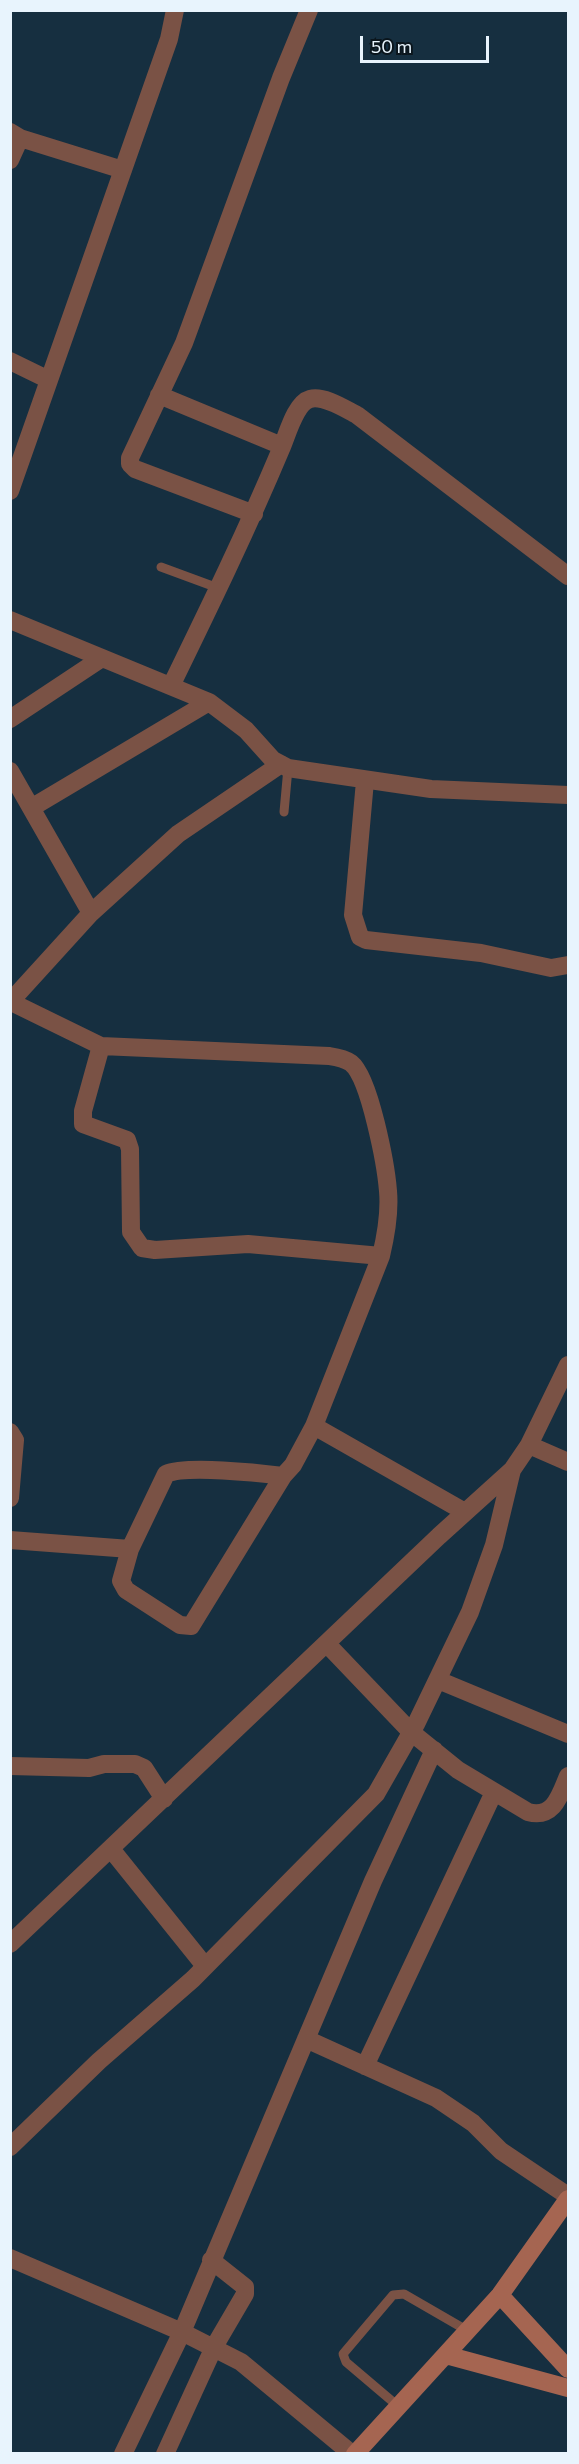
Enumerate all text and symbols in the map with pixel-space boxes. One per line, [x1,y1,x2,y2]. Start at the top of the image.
scale bar [363,24,492,62]
text: 50 m [371,35,412,57]

